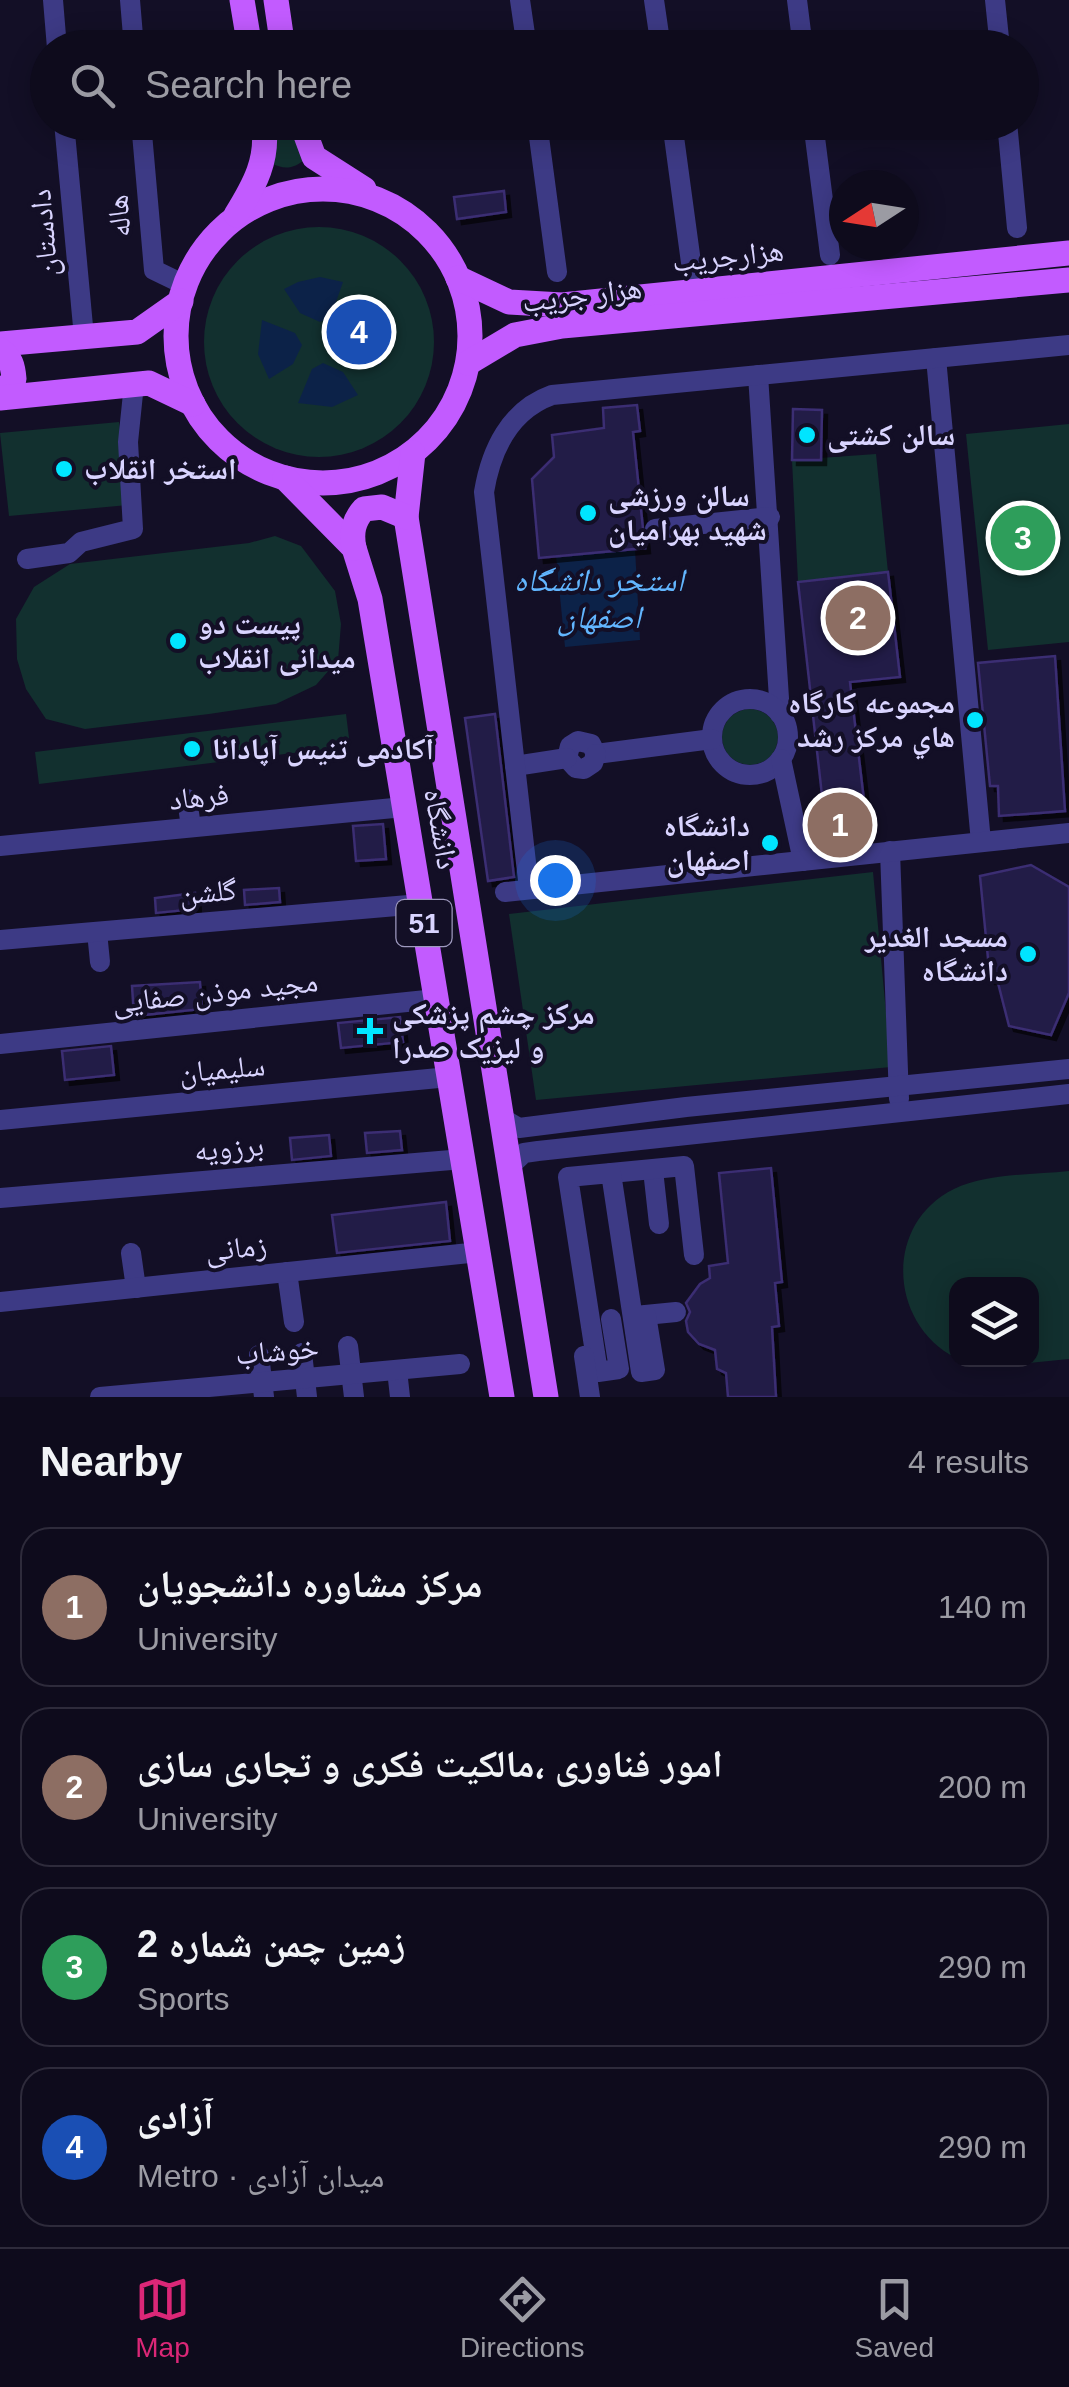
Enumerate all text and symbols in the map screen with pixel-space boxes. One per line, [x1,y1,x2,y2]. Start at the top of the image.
search box [30,30,1039,140]
icon: search [65,58,120,113]
text: Search here [145,64,352,106]
north arrow [829,170,919,260]
street label: دادستان [23,188,66,278]
street label: هاله [100,193,137,239]
street label: هزارجریب [670,233,786,279]
street label: هزار جریب [520,271,644,319]
pin: 4 [326,294,392,370]
place label: سالن کشتی [827,418,955,453]
marker: سالن کشتی [796,424,818,446]
place label: استخر انقلاب [84,452,236,486]
marker: استخر انقلاب [53,458,75,480]
place label: سالن ورزشی شهید بهرامیان [608,479,767,548]
pin: 3 [990,500,1056,576]
marker: سالن ورزشی شهید بهرامیان [577,502,599,524]
water label: استخر دانشگاه اصفهان [514,562,687,637]
pin: 2 [826,580,890,656]
place label: پیست دو میدانی انقلاب [198,607,356,676]
marker: پیست دو میدانی انقلاب [167,630,189,652]
place label: مجموعه کارگاه هاي مرکز رشد [788,686,955,760]
marker: مجموعه کارگاه هاي مرکز رشد [964,709,986,731]
place label: آکادمی تنیس آپادانا [212,732,435,767]
marker: آکادمی تنیس آپادانا [181,738,203,760]
street label: فرهاد [167,777,231,816]
street label: دانشگاه [418,786,465,872]
pin: 1 [808,788,872,862]
place label: دانشگاه اصفهان [664,809,750,878]
marker: دانشگاه اصفهان [759,832,781,854]
your location [530,855,581,906]
street label: گلشن [178,873,238,912]
road number: 51 [396,900,452,946]
place label: مسجد الغدیر دانشگاه [863,920,1008,987]
marker: مسجد الغدیر دانشگاه [1017,943,1039,965]
street label: مجید موذن صفایی [110,964,320,1021]
place label: مرکز چشم پزشکی و لیزیک صدرا [392,997,595,1065]
marker: مرکز چشم پزشکی و لیزیک صدرا [357,1018,383,1044]
street label: سلیمیان [178,1048,267,1091]
street label: برزویه [193,1128,265,1168]
street label: زمانی [204,1228,269,1269]
map controls [949,1277,1039,1367]
button: layers [949,1277,1039,1367]
street label: خوشاب [234,1330,320,1372]
text: Nearby [40,1438,182,1485]
text: 4 results [908,1444,1029,1480]
text: مرکز مشاوره دانشجویان [137,1563,482,1605]
text: 1 [66,1589,83,1625]
text: 140 m [938,1589,1027,1625]
text: University [137,1621,277,1657]
text: امور فناوری ،مالکیت فکری و تجاری سازی [137,1743,723,1785]
text: 2 [66,1769,83,1805]
text: 200 m [938,1769,1027,1805]
text: University [137,1801,277,1837]
text: زمین چمن شماره 2 [137,1923,405,1965]
text: 3 [66,1949,83,1985]
text: 290 m [938,1949,1027,1985]
text: Sports [137,1981,229,2017]
text: آزادی [137,2095,214,2137]
text: 4 [66,2129,83,2165]
text: 290 m [938,2129,1027,2165]
text: Metro · میدان آزادی [137,2158,384,2194]
tab: Map [135,2272,190,2364]
tab: Directions [460,2272,585,2364]
tab: Saved [855,2272,934,2364]

